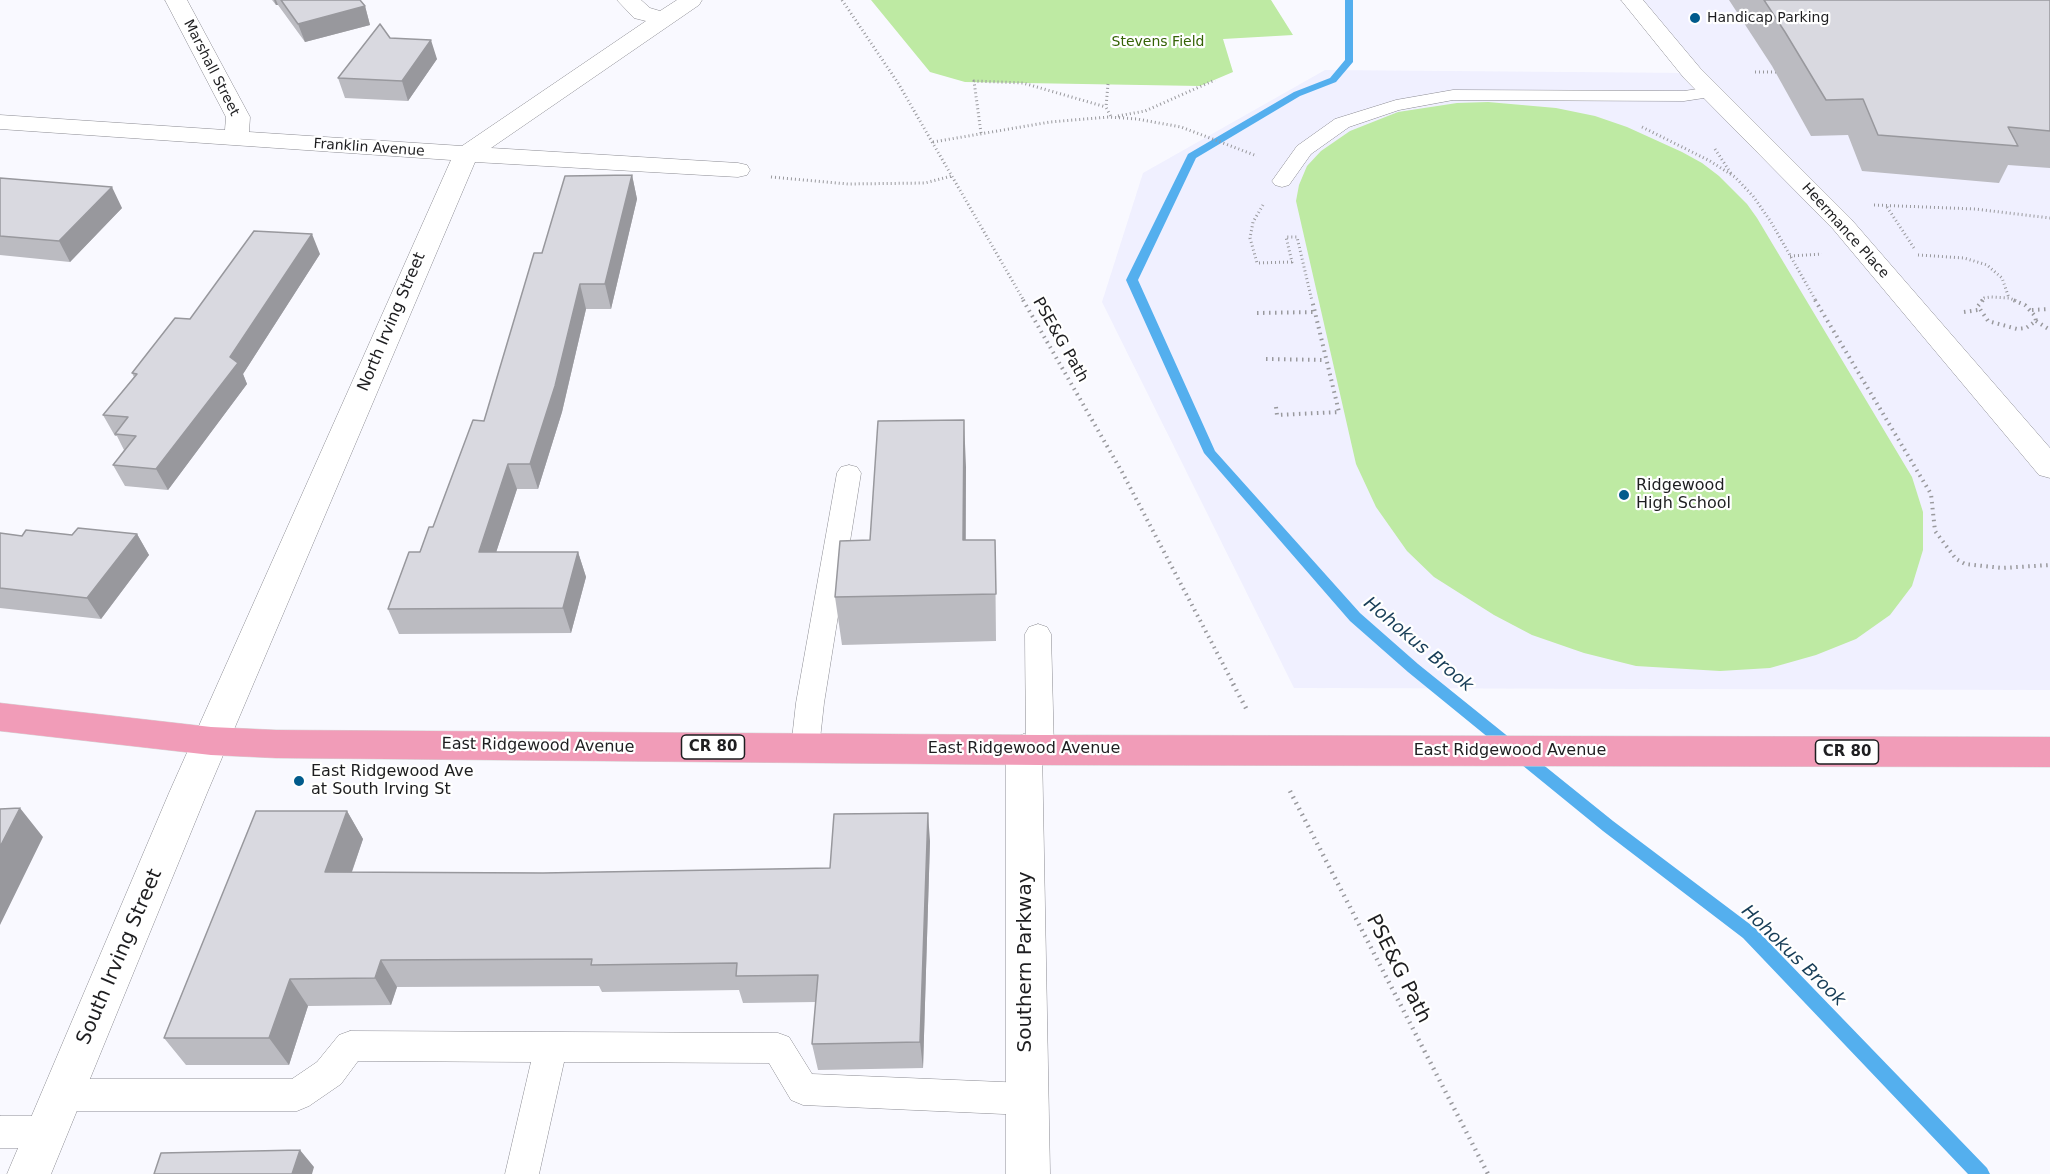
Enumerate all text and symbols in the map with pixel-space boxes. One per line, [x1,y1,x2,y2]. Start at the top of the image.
place label: Handicap Parking [1707,10,1829,26]
marker: Handicap Parking [1688,11,1702,25]
street label: Marshall Street [179,17,243,119]
park label: Stevens Field [1112,34,1204,50]
street label: Franklin Avenue [313,136,425,160]
street label: Heermance Place [1798,180,1892,282]
street label: North Irving Street [354,250,430,394]
street label: PSE&G Path [1028,294,1092,386]
place label: Ridgewood High School [1636,476,1731,514]
marker: Ridgewood High School [1617,488,1631,502]
water label: Hohokus Brook [1359,593,1477,697]
street label: East Ridgewood Avenue [442,735,634,757]
road number: CR 80 [682,735,744,759]
street label: East Ridgewood Avenue [928,739,1120,759]
road number: CR 80 [1816,740,1878,764]
street label: East Ridgewood Avenue [1414,741,1606,761]
place label: East Ridgewood Ave at South Irving St [311,762,474,800]
marker: East Ridgewood Ave at South Irving St [292,774,306,788]
street label: South Irving Street [72,866,168,1048]
street label: Southern Parkway [1014,871,1038,1053]
water label: Hohokus Brook [1737,901,1849,1011]
street label: PSE&G Path [1360,911,1436,1027]

